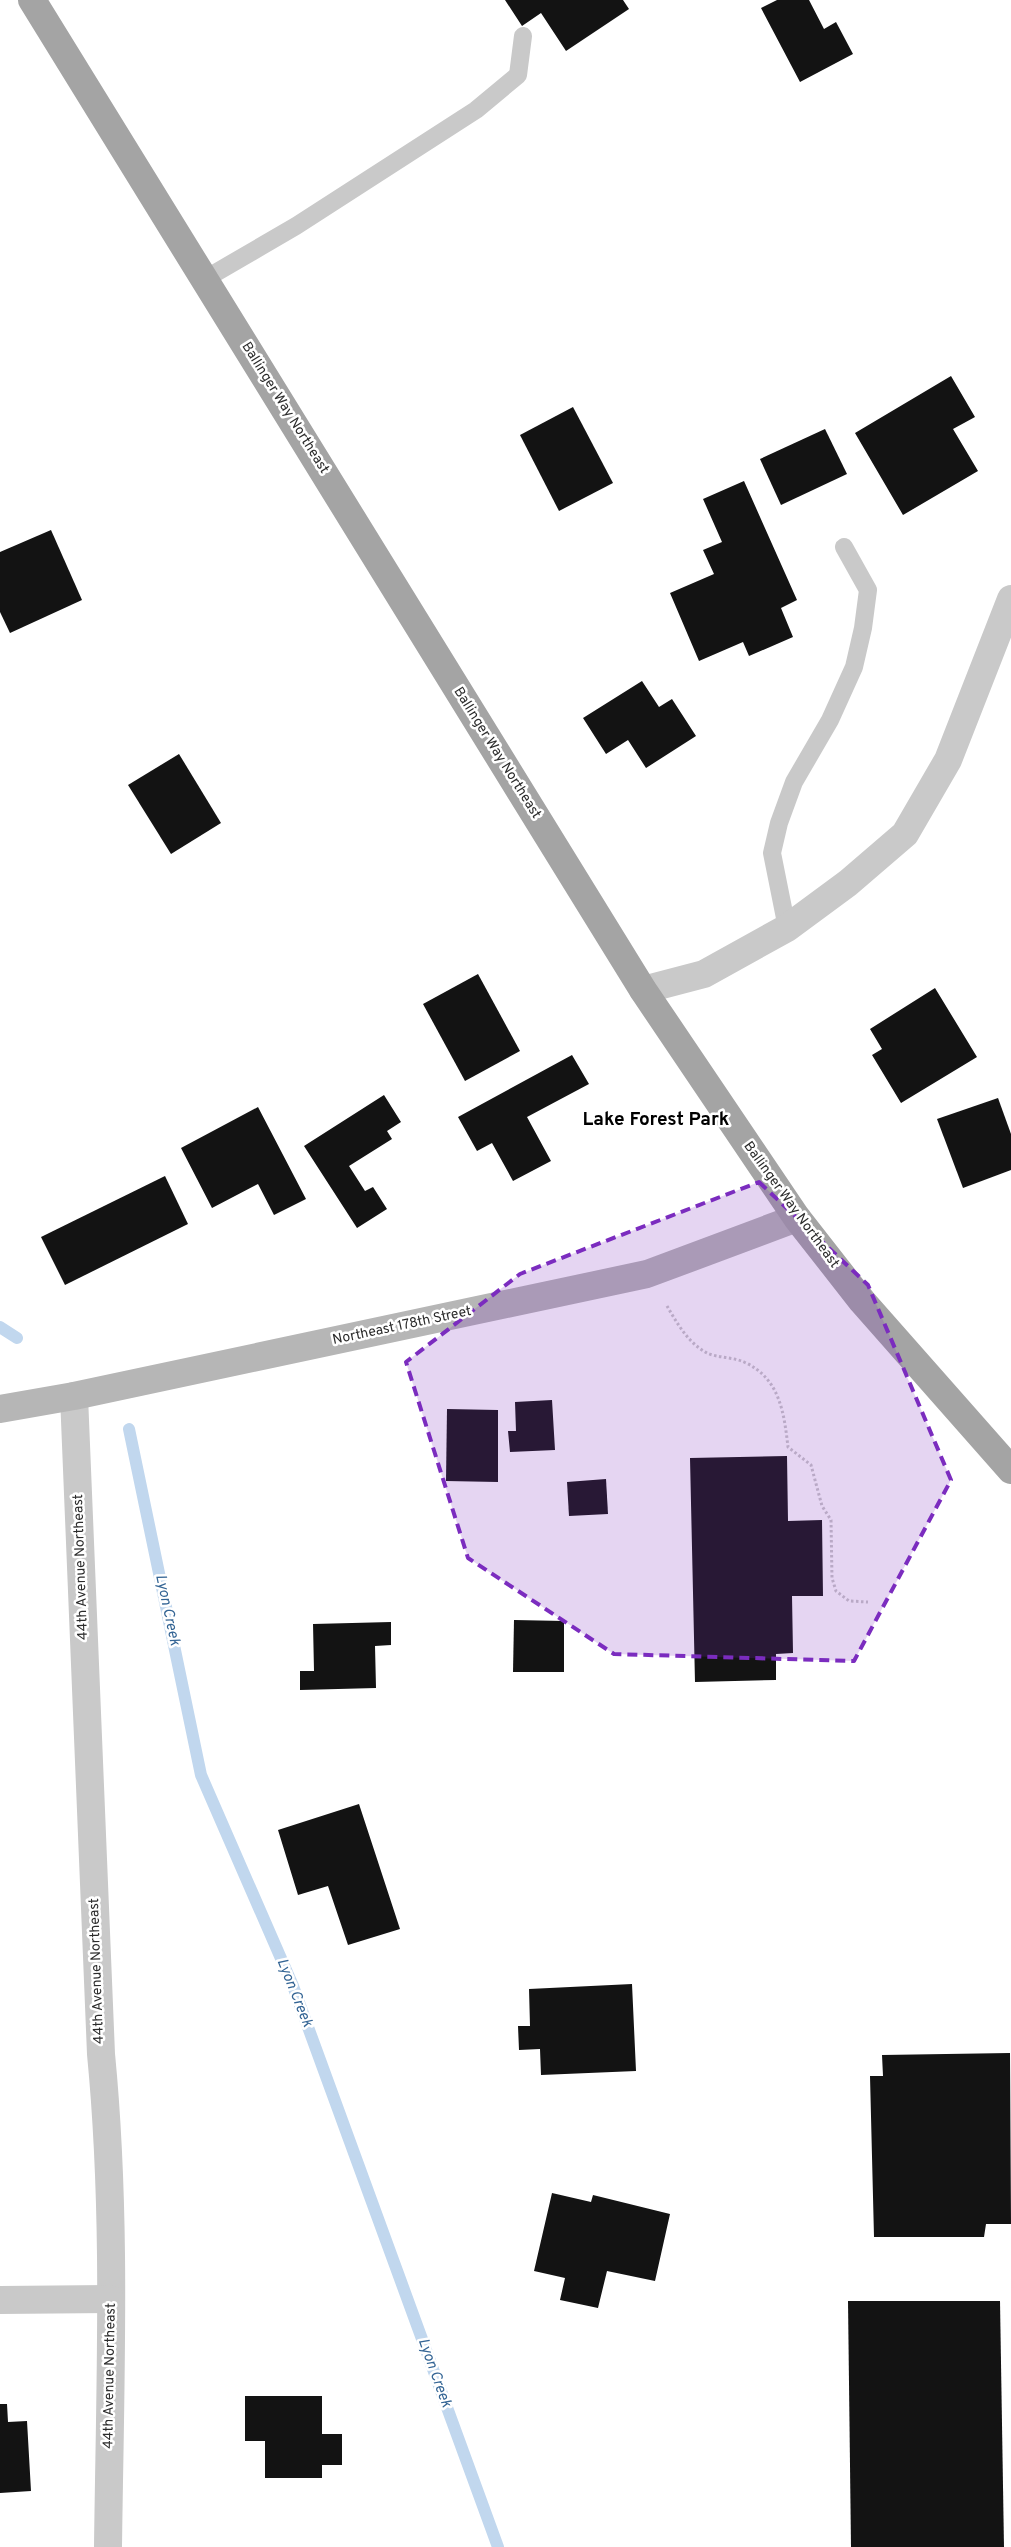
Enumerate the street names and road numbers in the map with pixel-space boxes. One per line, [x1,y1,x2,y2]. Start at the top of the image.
street label: Ballinger Way Northeast [238,339,332,477]
street label: Ballinger Way Northeast [450,684,544,822]
street label: Ballinger Way Northeast [739,1139,843,1271]
street label: Northeast 178th Street [331,1303,473,1349]
street label: 44th Avenue Northeast [70,1494,92,1640]
street label: 44th Avenue Northeast [86,1898,108,2044]
street label: 44th Avenue Northeast [100,2303,120,2449]

